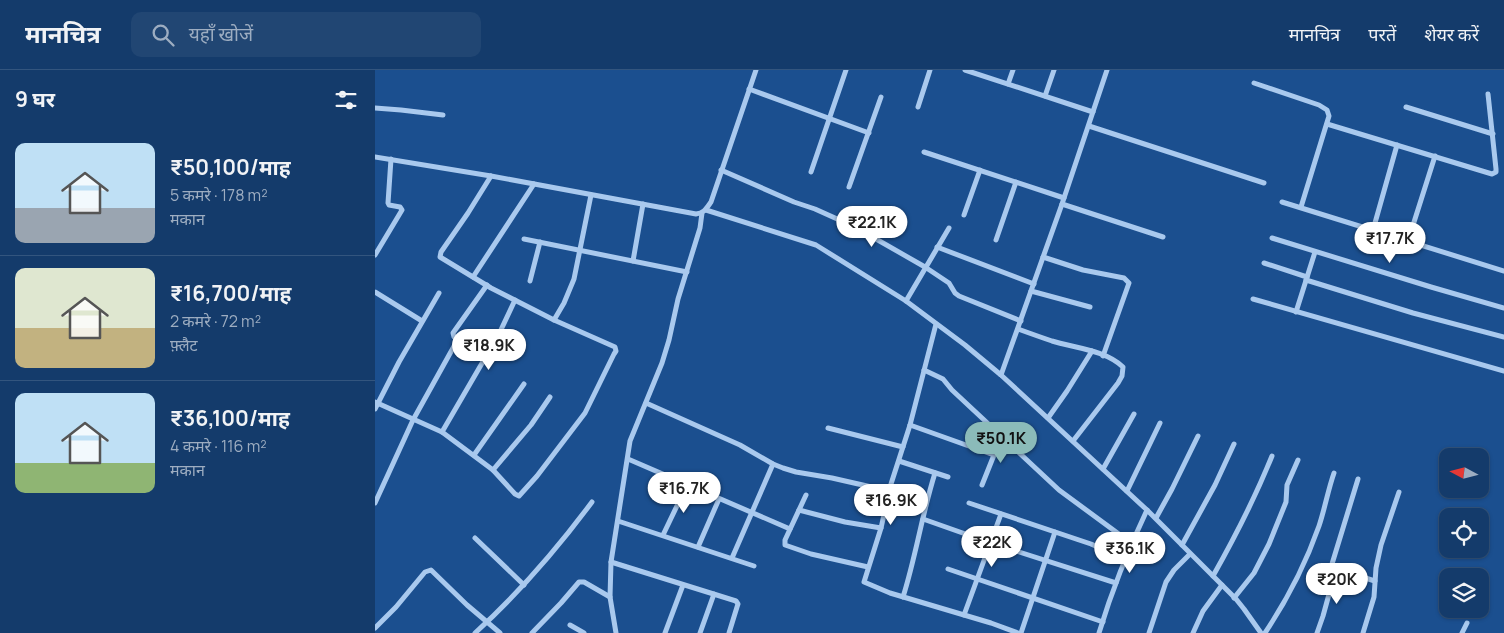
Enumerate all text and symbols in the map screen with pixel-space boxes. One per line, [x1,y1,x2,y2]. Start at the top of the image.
search box [131,12,481,57]
text: मानचित्र [25,17,101,50]
icon: search [149,21,177,49]
text: यहाँ खोजें [189,21,253,47]
text: मानचित्र [1289,22,1340,46]
text: परतें [1368,22,1396,46]
text: शेयर करें [1424,22,1479,46]
text: 9 घर [15,85,55,113]
icon: filters [332,86,360,114]
text: ₹50,100/माह [170,153,291,181]
icon: home [55,163,115,223]
text: 5 कमरे · 178 m² [170,184,268,206]
pin: ₹22.1K [831,206,913,248]
text: मकान [170,208,205,230]
text: ₹22.1K [847,211,897,233]
pin: ₹17.7K [1349,222,1431,264]
text: ₹17.7K [1366,227,1414,249]
text: ₹16,700/माह [170,279,291,307]
icon: home [55,288,115,348]
text: 2 कमरे · 72 m² [170,310,261,332]
pin: ₹18.9K [448,328,530,371]
text: फ़्लैट [170,334,198,356]
text: ₹18.9K [463,334,515,356]
text: ₹36,100/माह [170,404,290,432]
icon: home [55,413,115,473]
pin: ₹50.1K [960,422,1042,464]
text: ₹50.1K [976,427,1026,449]
text: 4 कमरे · 116 m² [170,435,267,457]
north arrow [1439,448,1489,498]
map controls [1439,448,1489,618]
text: मकान [170,459,205,481]
pin: ₹16.7K [643,472,725,514]
text: ₹16.7K [659,477,709,499]
pin: ₹16.9K [850,484,932,526]
text: ₹16.9K [865,489,917,511]
button: locate [1439,508,1489,558]
pin: ₹22K [962,526,1022,568]
text: ₹22K [972,531,1012,553]
pin: ₹36.1K [1089,532,1171,574]
text: ₹36.1K [1105,537,1155,559]
pin: ₹20K [1307,562,1367,605]
text: ₹20K [1317,568,1357,590]
button: layers [1439,568,1489,618]

